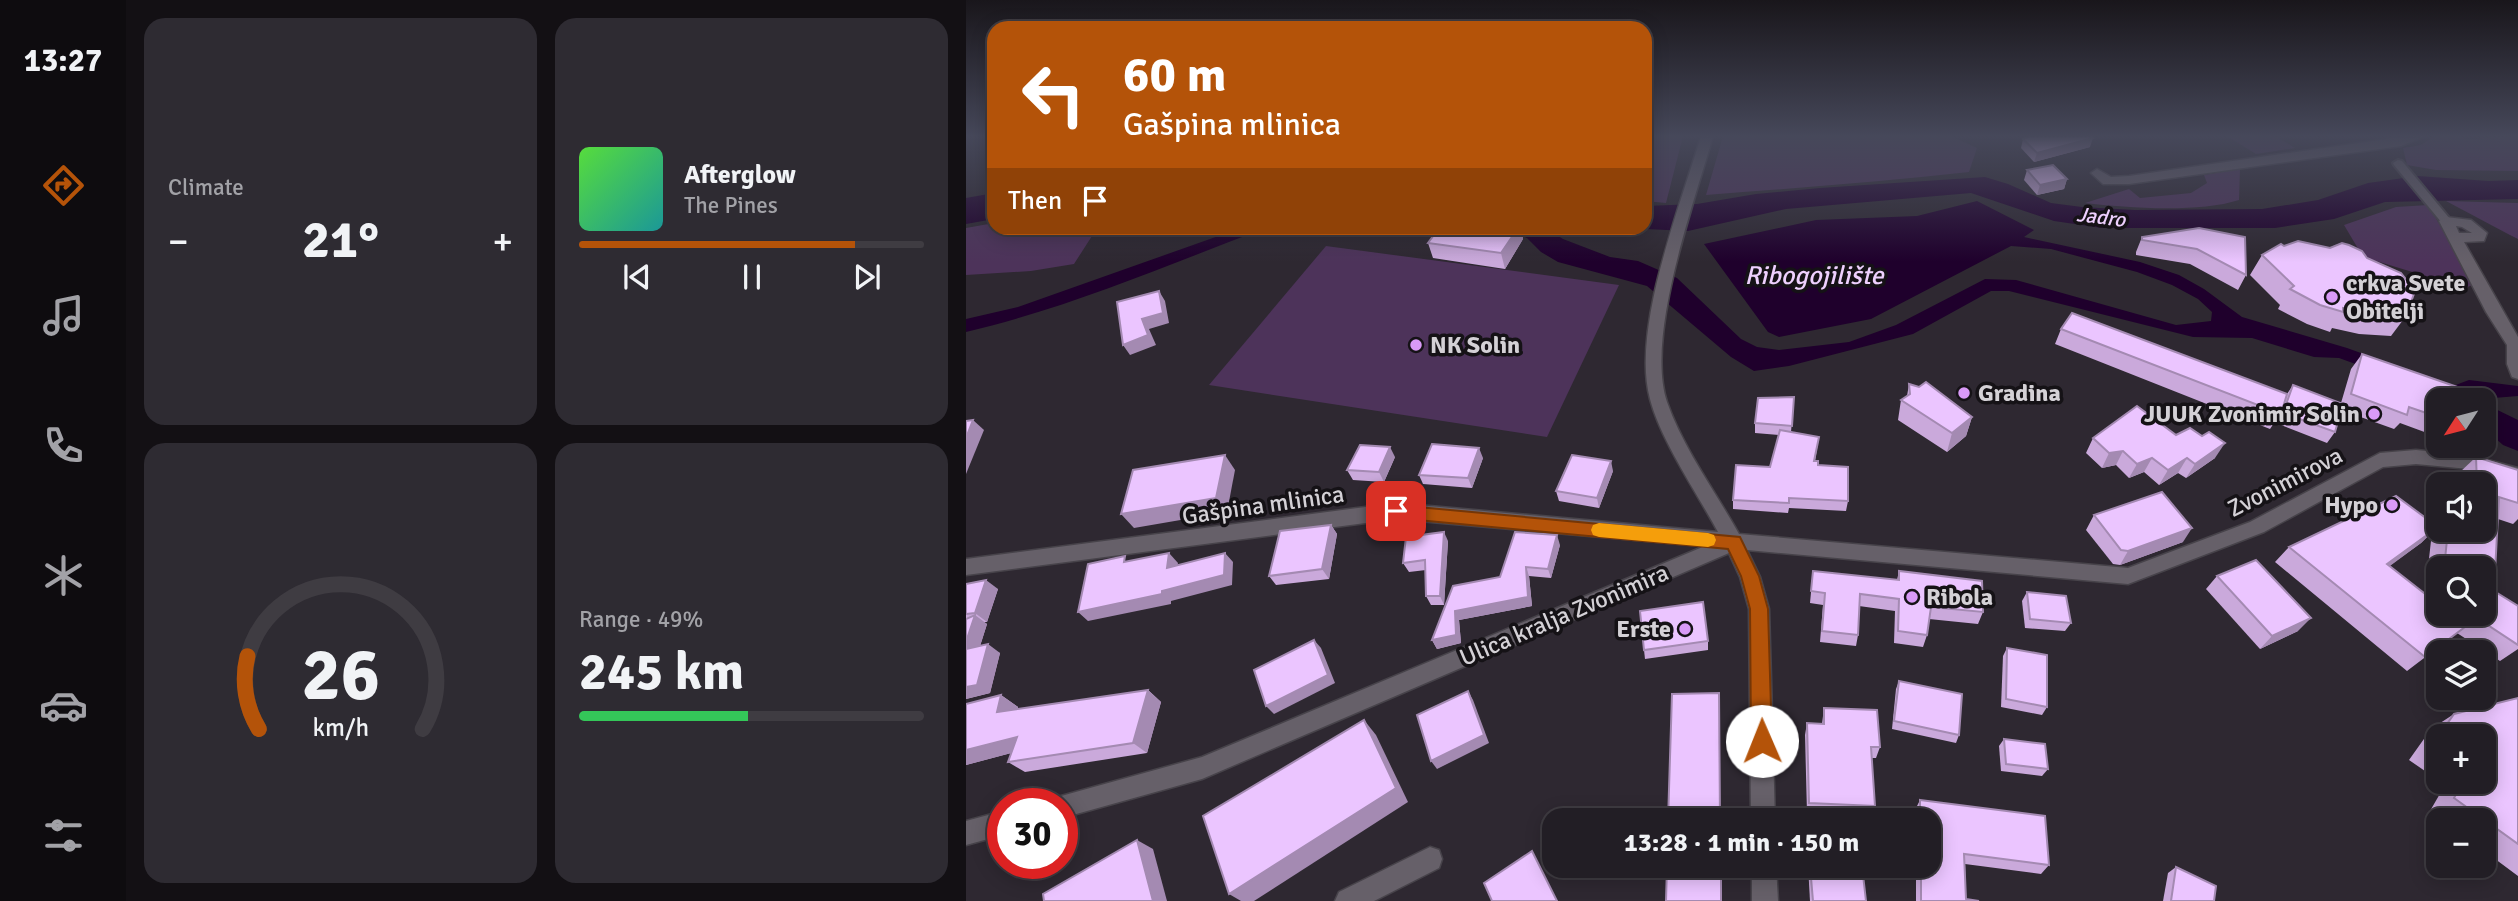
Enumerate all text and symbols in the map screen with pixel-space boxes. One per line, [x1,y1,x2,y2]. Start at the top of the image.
text: 13:27 [24,41,102,80]
text: 60 m [1123,45,1226,105]
icon: left [1008,49,1099,140]
text: Gašpina mlinica [1123,105,1341,144]
text: Afterglow [684,159,796,191]
icon: directions [39,161,88,210]
text: Climate [168,173,244,202]
icon: arrive [1076,182,1114,220]
text: Then [1008,185,1062,217]
text: The Pines [684,191,778,220]
water label: Jadro [2075,201,2128,233]
text: 21° [302,208,379,272]
text: − [168,218,189,265]
text: + [492,218,513,265]
icon: previous [618,258,656,296]
icon: pause [733,258,771,296]
icon: next [848,258,886,296]
water label: Ribogojilište [1744,260,1886,292]
place label: crkva Svete Obitelji [2346,268,2466,326]
marker: crkva Svete Obitelji [2324,289,2340,305]
icon: music [39,291,88,340]
place label: NK Solin [1430,330,1520,360]
marker: NK Solin [1408,337,1424,353]
place label: Gradina [1978,378,2061,408]
marker: Gradina [1956,385,1972,401]
north arrow [2426,388,2496,458]
map controls [2426,388,2496,878]
place label: JUUK Zvonimir Solin [2144,399,2360,429]
marker: JUUK Zvonimir Solin [2366,406,2382,422]
icon: phone [39,421,88,470]
street label: Zvonimirova [2223,440,2347,524]
button: sound [2426,472,2496,542]
street label: Gašpina mlinica [1180,479,1346,531]
pin [1366,481,1426,541]
place label: Hypo [2324,490,2378,520]
icon: arrive [1377,492,1415,530]
marker: Hypo [2384,497,2400,513]
icon: climate [39,551,88,600]
button: search [2426,556,2496,626]
street label: Ulica kralja Zvonimira [1455,557,1673,673]
place label: Ribola [1926,582,1993,612]
marker: Ribola [1904,589,1920,605]
text: Range · 49% [579,605,703,634]
place label: Erste [1616,614,1671,644]
marker: Erste [1677,621,1693,637]
text: 26 [301,631,380,720]
text: 245 km [579,640,744,704]
button: layers [2426,640,2496,710]
icon: car [39,681,88,730]
position arrow [1725,704,1799,778]
text: km/h [312,712,369,743]
button: + [2426,724,2496,794]
speed limit sign: 30 [987,788,1078,879]
button: − [2426,808,2496,878]
icon: filters [39,811,88,860]
text: 13:28 · 1 min · 150 m [1624,827,1859,859]

